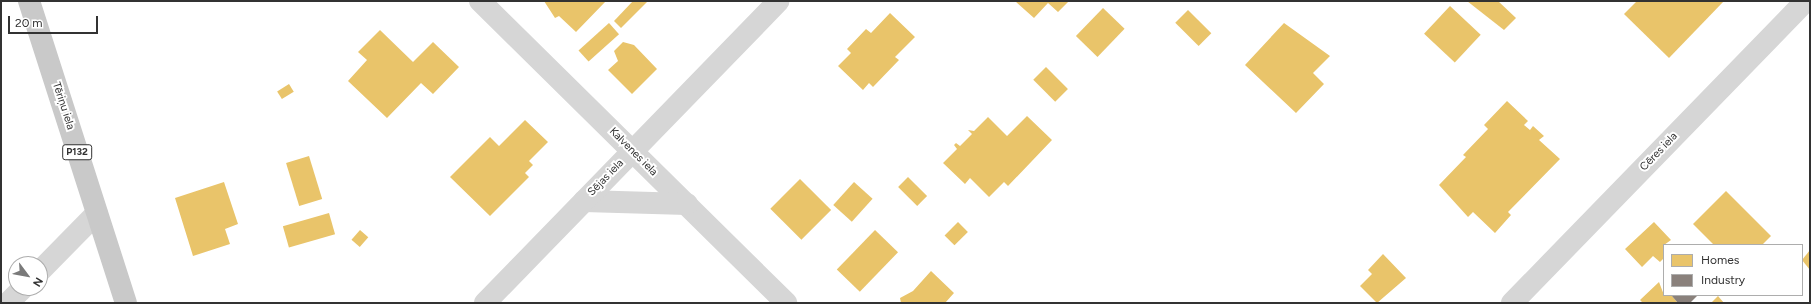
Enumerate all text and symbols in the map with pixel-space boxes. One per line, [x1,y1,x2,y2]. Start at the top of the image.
scale bar [10,8,100,34]
text: 20 m [15,16,43,30]
street label: Tēriņu iela [49,81,77,131]
street label: Kalvenes iela [606,125,660,179]
street label: Cēres iela [1638,130,1680,174]
road number: P132 [62,144,92,160]
street label: Sējas iela [585,157,627,199]
legend [1663,244,1803,296]
text: Homes [1701,253,1739,267]
north arrow [8,256,48,296]
text: Industry [1701,273,1745,287]
text: N [30,275,46,289]

